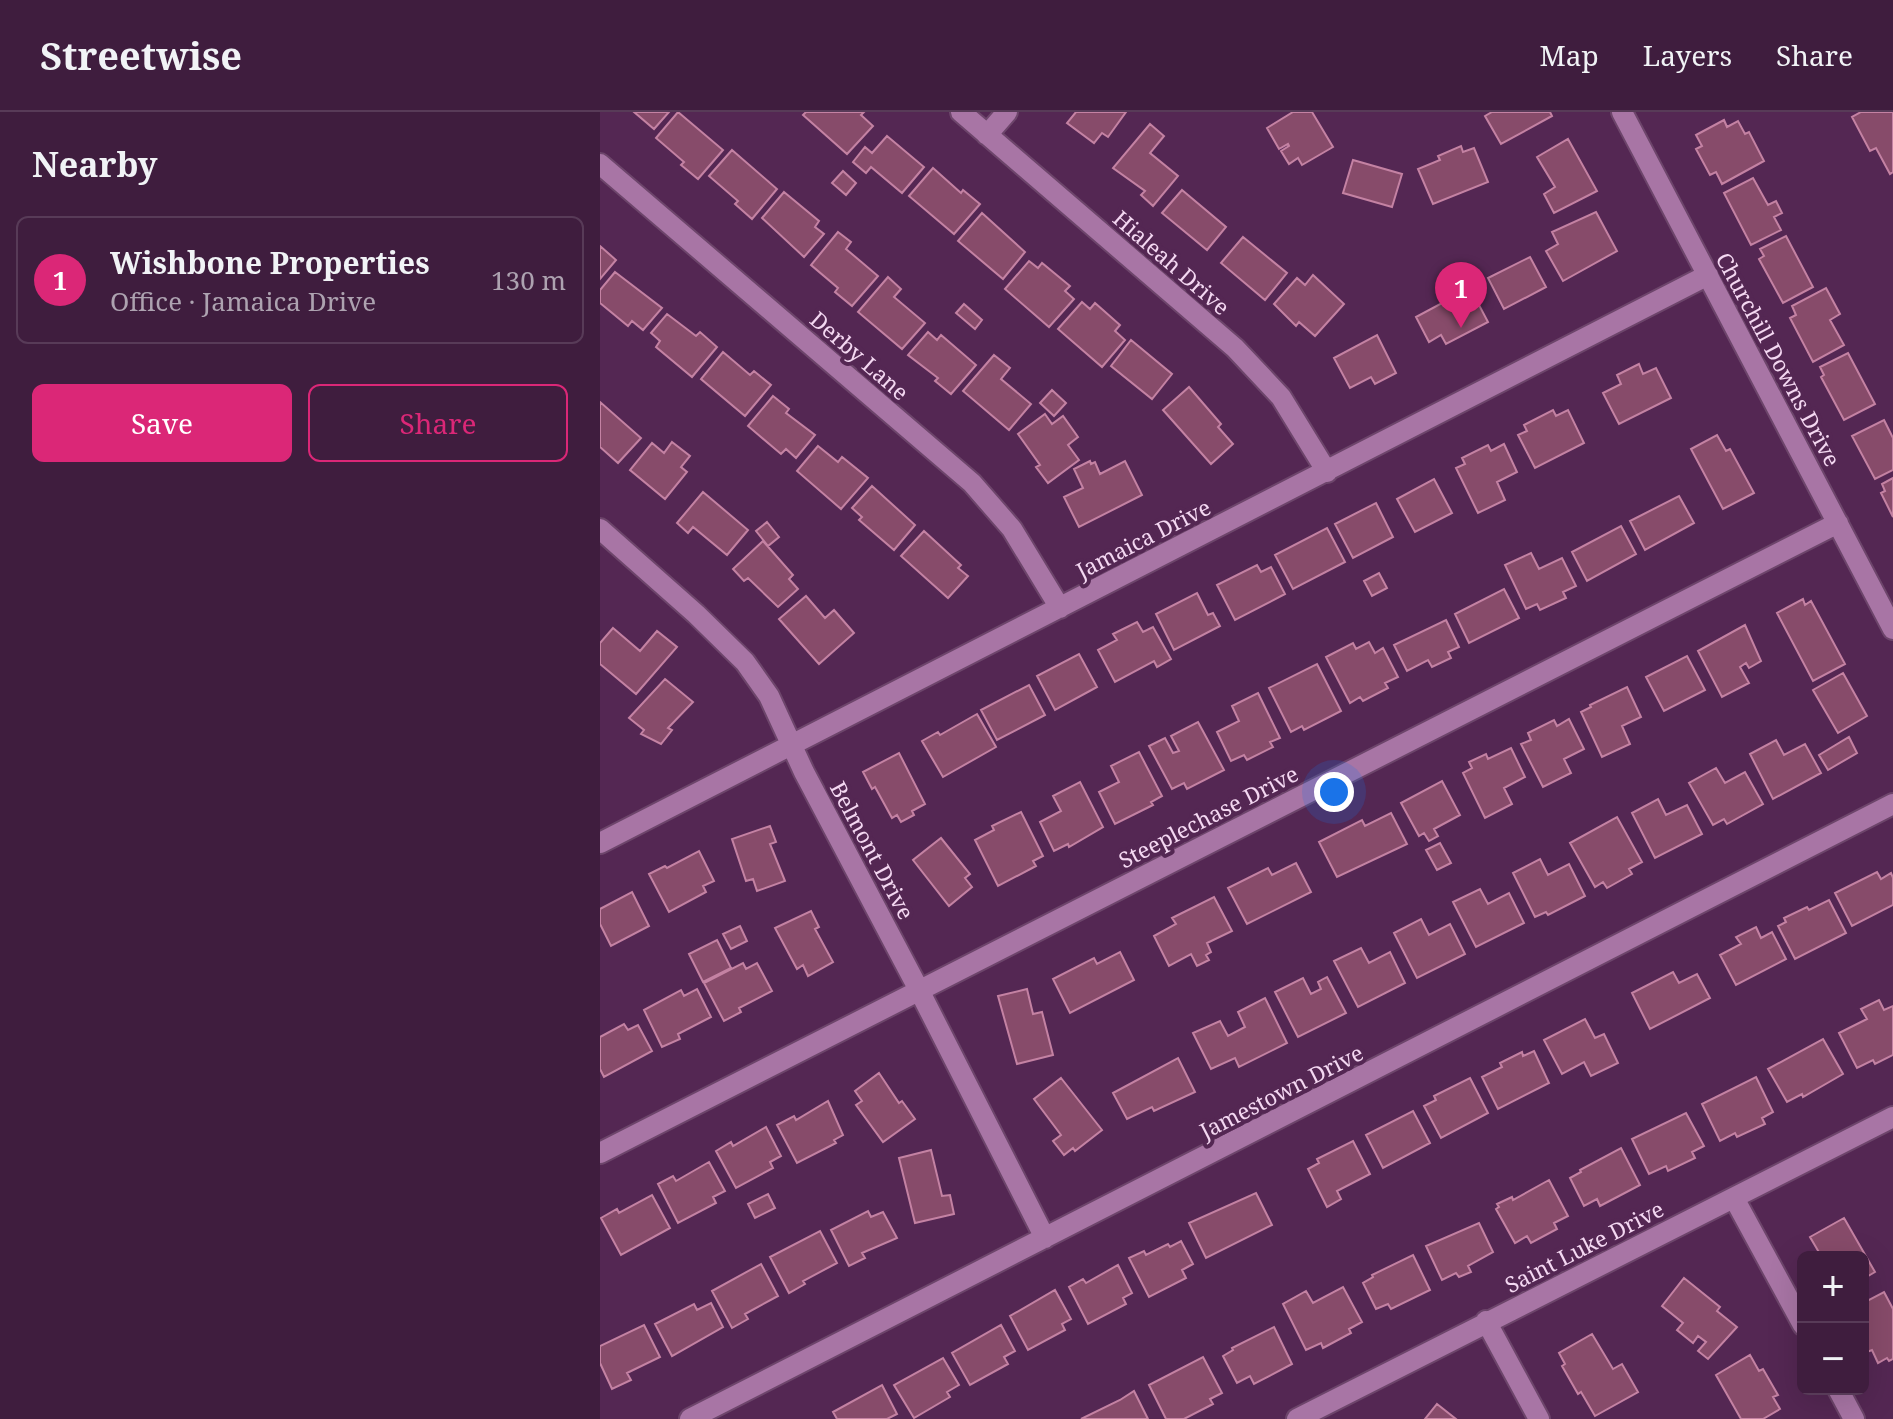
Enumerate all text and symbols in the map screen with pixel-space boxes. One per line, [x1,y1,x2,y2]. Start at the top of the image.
text: Streetwise [40,29,242,81]
text: Map [1540,36,1599,74]
text: Layers [1643,36,1732,74]
text: Share [1776,36,1853,74]
text: Nearby [32,141,158,187]
street label: Hialeah Drive [1107,203,1237,321]
text: Wishbone Properties [110,242,430,283]
street label: Churchill Downs Drive [1710,247,1848,471]
text: 1 [53,262,67,298]
text: 130 m [491,262,566,298]
pin: 1 [1435,262,1487,328]
text: Office · Jamaica Drive [110,283,376,319]
street label: Derby Lane [804,304,916,406]
button: Save [32,384,292,462]
button: Share [308,384,568,462]
street label: Jamaica Drive [1070,491,1215,585]
street label: Steeplechase Drive [1113,758,1303,874]
your location [1314,772,1354,812]
street label: Belmont Drive [824,776,922,924]
street label: Jamestown Drive [1193,1037,1368,1146]
street label: Saint Luke Drive [1499,1193,1669,1299]
map controls [1797,1251,1869,1395]
button: + [1797,1251,1869,1323]
button: − [1797,1323,1869,1395]

